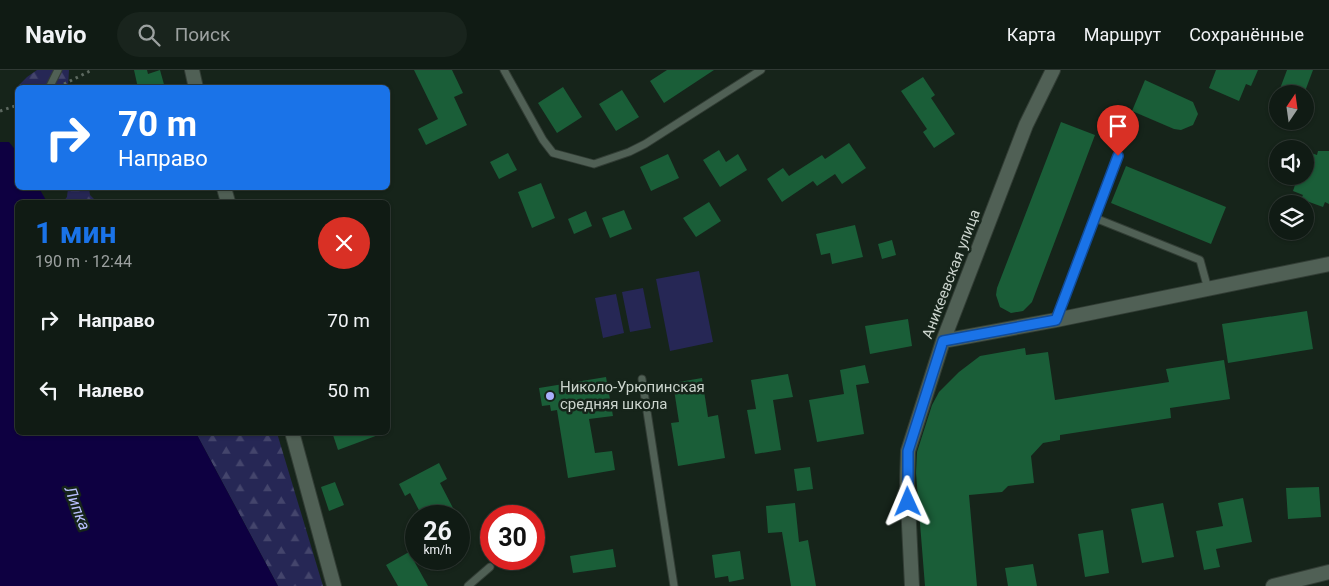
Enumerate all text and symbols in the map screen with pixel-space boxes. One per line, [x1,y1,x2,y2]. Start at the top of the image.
search box [117,12,467,57]
text: Navio [25,21,87,49]
icon: search [135,21,163,49]
text: Поиск [175,23,230,46]
text: Карта [1007,24,1056,45]
text: Маршрут [1084,24,1161,45]
text: Сохранённые [1189,24,1304,45]
north arrow [1269,85,1314,130]
map controls [1269,85,1314,240]
text: 70 m [118,104,197,145]
icon: right [35,105,100,170]
pin [1097,105,1139,156]
icon: arrive [1104,112,1132,140]
button: sound [1269,140,1314,185]
text: Направо [118,146,208,171]
button: layers [1269,195,1314,240]
street label: Аникеевская улица [918,207,984,341]
text: 1 мин [35,215,116,250]
button: close [318,217,370,269]
text: 190 m · 12:44 [35,252,132,271]
icon: right [35,306,63,334]
text: Направо [78,309,155,332]
text: 70 m [327,309,370,332]
icon: left [35,376,63,404]
place label: Николо-Урюпинская средняя школа [560,378,705,413]
text: Налево [78,379,144,402]
text: 50 m [327,379,370,402]
marker: Николо-Урюпинская средняя школа [544,390,556,402]
position arrow [881,475,933,527]
water label: Липка [60,482,95,533]
speed limit sign: 30 [480,505,545,570]
text: 26 [423,517,452,546]
text: km/h [423,543,452,557]

